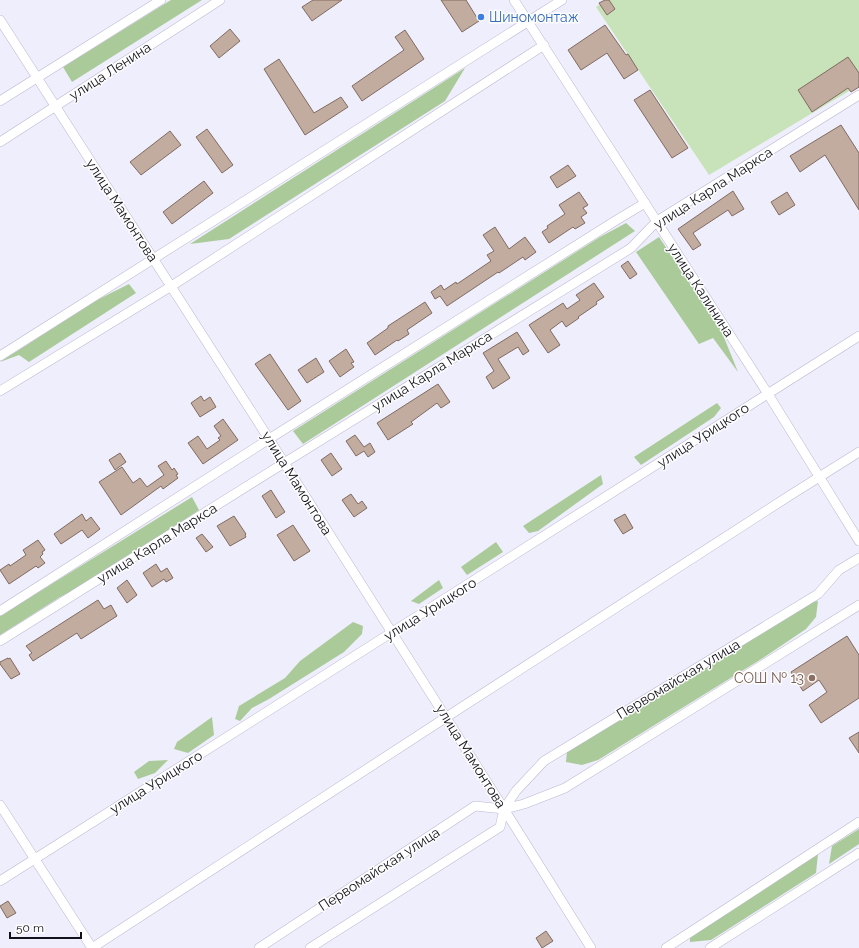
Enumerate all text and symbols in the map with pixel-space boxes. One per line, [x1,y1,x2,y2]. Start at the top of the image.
place label: Шиномонтаж [489,9,579,25]
marker: Шиномонтаж [476,12,486,22]
street label: улица Ленина [66,39,154,103]
street label: улица Карла Маркса [651,144,775,232]
street label: улица Мамонтова [83,156,161,264]
street label: улица Калинина [665,240,737,340]
street label: улица Карла Маркса [369,328,495,414]
street label: улица Урицкого [654,399,752,471]
street label: улица Мамонтова [259,428,335,538]
street label: улица Карла Маркса [94,500,220,586]
street label: улица Урицкого [381,574,479,644]
street label: Первомайская улица [613,636,743,722]
place label: СОШ № 13 [734,670,804,686]
marker: СОШ № 13 [807,673,817,683]
street label: улица Мамонтова [433,701,509,811]
street label: улица Урицкого [107,747,205,817]
street label: Первомайская улица [315,824,443,914]
scale bar [10,914,81,940]
text: 50 m [16,921,44,935]

